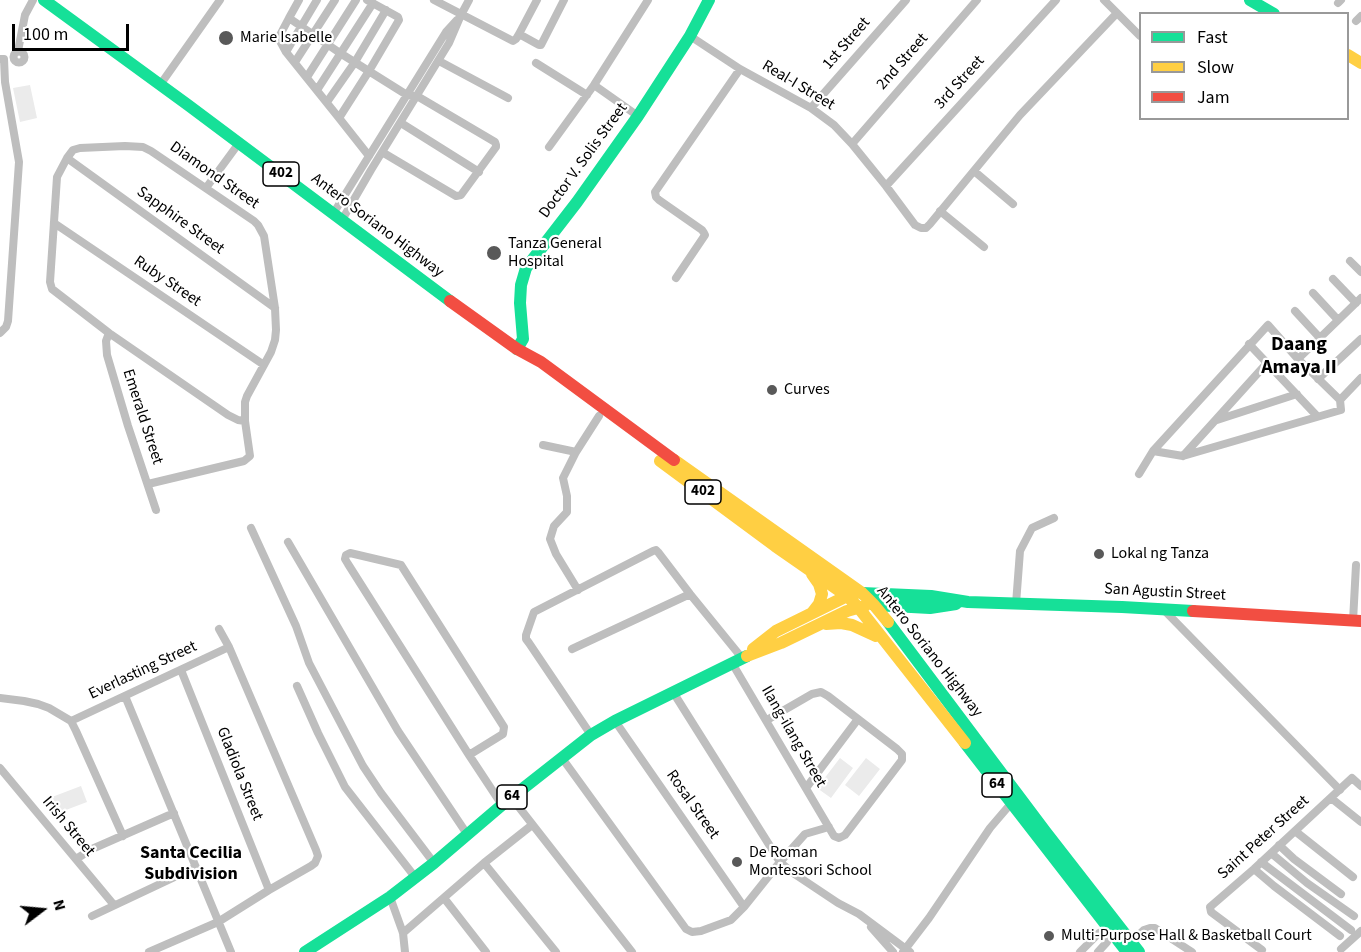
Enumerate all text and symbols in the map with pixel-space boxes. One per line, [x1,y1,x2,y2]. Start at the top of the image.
scale bar [15,12,132,50]
legend [1139,12,1349,120]
street label: 1st Street [819,14,875,74]
text: 100 m [23,22,68,47]
text: Fast [1197,25,1228,50]
place label: Marie Isabelle [240,28,332,48]
marker: Marie Isabelle [217,29,235,47]
street label: 2nd Street [873,30,933,94]
street label: 3rd Street [931,52,989,114]
text: Slow [1197,55,1234,80]
street label: Real-I Street [758,57,838,115]
text: Jam [1197,85,1230,110]
street label: Doctor V. Solis Street [536,100,632,222]
street label: Diamond Street [166,138,262,214]
road number: 402 [263,162,299,186]
street label: Antero Soriano Highway [307,170,447,282]
street label: Sapphire Street [132,183,228,259]
place label: Tanza General Hospital [508,234,602,272]
marker: Tanza General Hospital [485,244,503,262]
street label: Ruby Street [130,252,204,312]
district label: Daang Amaya II [1261,334,1337,381]
street label: Emerald Street [118,367,166,467]
place label: Curves [784,380,830,400]
marker: Curves [765,383,779,397]
road number: 402 [685,480,721,504]
place label: Lokal ng Tanza [1111,544,1209,564]
marker: Lokal ng Tanza [1092,547,1106,561]
street label: San Agustin Street [1104,580,1226,606]
street label: Antero Soriano Highway [872,583,986,721]
street label: Everlasting Street [86,638,200,704]
street label: Ilang-ilang Street [756,683,830,791]
street label: Gladiola Street [212,725,266,823]
street label: Rosal Street [661,767,723,843]
road number: 64 [982,773,1012,797]
road number: 64 [497,785,527,809]
street label: Saint Peter Street [1214,792,1314,884]
street label: Irish Street [37,793,99,861]
district label: Santa Cecilia Subdivision [140,843,242,886]
place label: De Roman Montessori School [749,843,872,881]
marker: De Roman Montessori School [730,855,744,869]
north arrow [12,880,72,940]
text: N [47,897,71,913]
place label: Multi-Purpose Hall & Basketball Court [1061,926,1312,946]
marker: Multi-Purpose Hall & Basketball Court [1042,929,1056,943]

